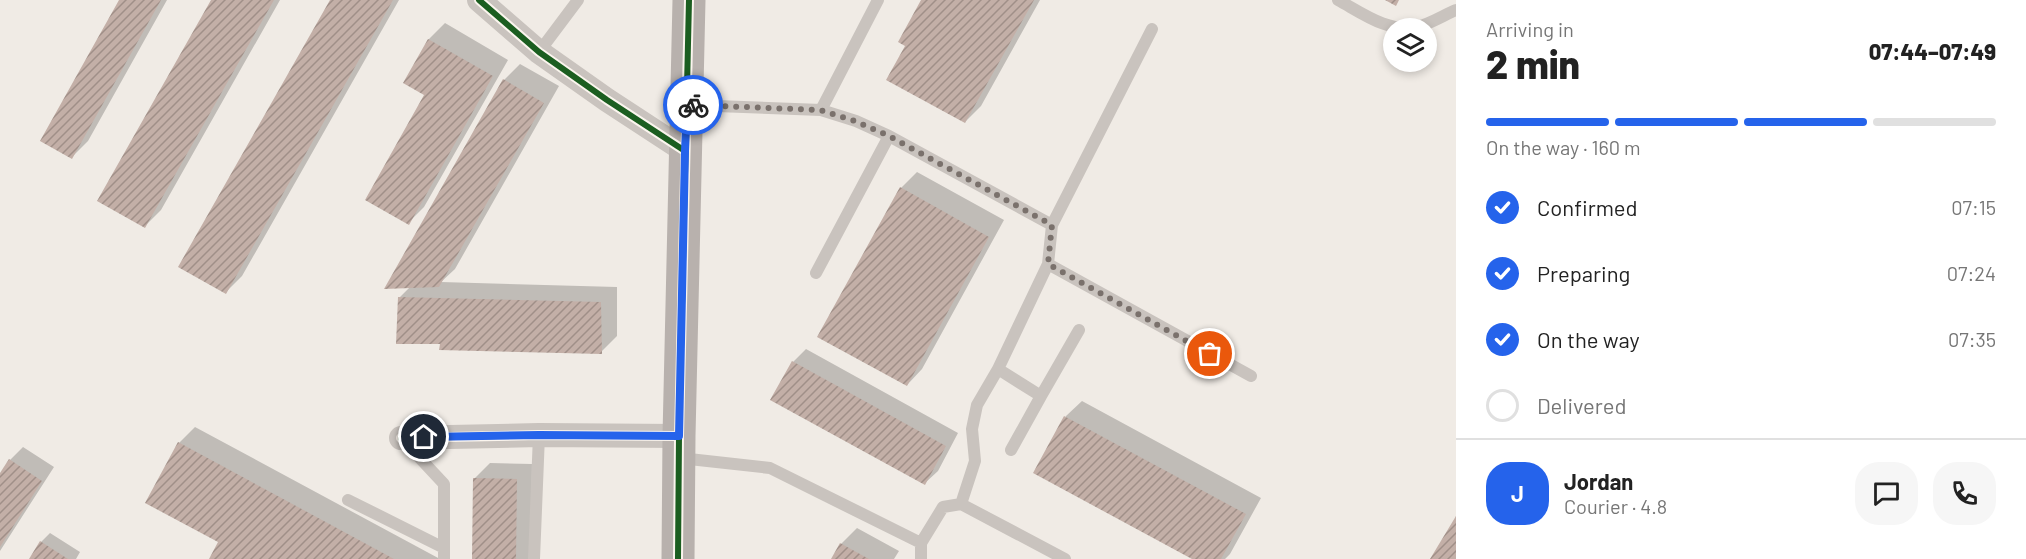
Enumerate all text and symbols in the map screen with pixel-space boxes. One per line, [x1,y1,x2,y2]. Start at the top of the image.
text: Arriving in [1486,17,1574,41]
map controls [1383,18,1437,72]
button: layers [1383,18,1437,72]
text: 07:44–07:49 [1869,38,1996,64]
text: 2 min [1486,40,1580,87]
courier [663,75,723,135]
icon: bike [677,89,710,122]
text: On the way · 160 m [1486,135,1641,159]
icon: check [1486,191,1519,224]
text: Confirmed [1537,194,1637,220]
text: 07:15 [1951,195,1996,219]
icon: check [1486,257,1519,290]
text: Preparing [1537,260,1630,286]
text: 07:24 [1947,261,1996,285]
icon: check [1486,323,1519,356]
text: On the way [1537,326,1640,352]
text: 07:35 [1948,327,1996,351]
pin [1184,328,1235,379]
icon: bag [1193,337,1226,370]
text: Delivered [1537,392,1626,418]
pin [398,411,449,462]
icon: home [407,420,440,453]
button: chat [1855,462,1918,525]
button: phone [1933,462,1996,525]
text: Jordan [1564,468,1633,494]
text: J [1511,480,1524,506]
text: Courier · 4.8 [1564,494,1667,518]

